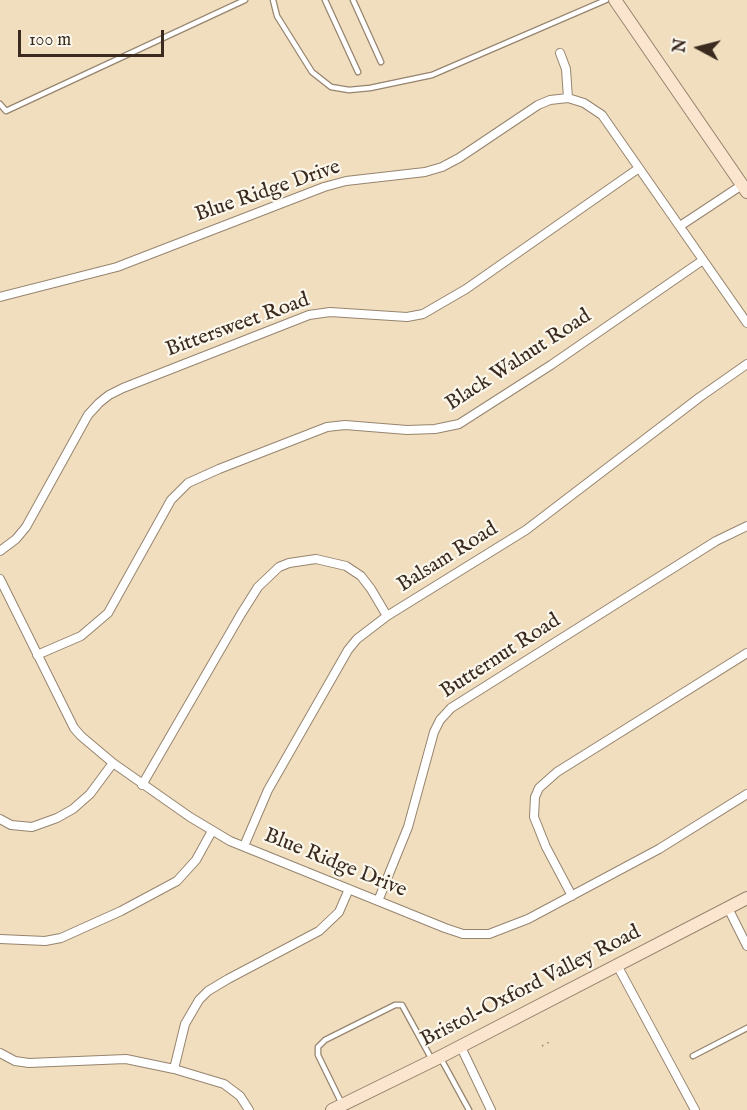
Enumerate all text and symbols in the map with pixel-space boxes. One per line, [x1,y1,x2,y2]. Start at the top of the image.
scale bar [21,18,166,56]
north arrow [669,18,729,78]
text: 100 m [29,29,71,52]
text: N [670,38,692,54]
street label: Blue Ridge Drive [192,155,344,229]
street label: Bittersweet Road [163,288,313,364]
street label: Black Walnut Road [442,305,596,417]
street label: Balsam Road [393,517,503,599]
street label: Butternut Road [436,609,566,705]
street label: Blue Ridge Drive [260,824,410,904]
street label: Bristol-Oxford Valley Road [417,921,645,1053]

